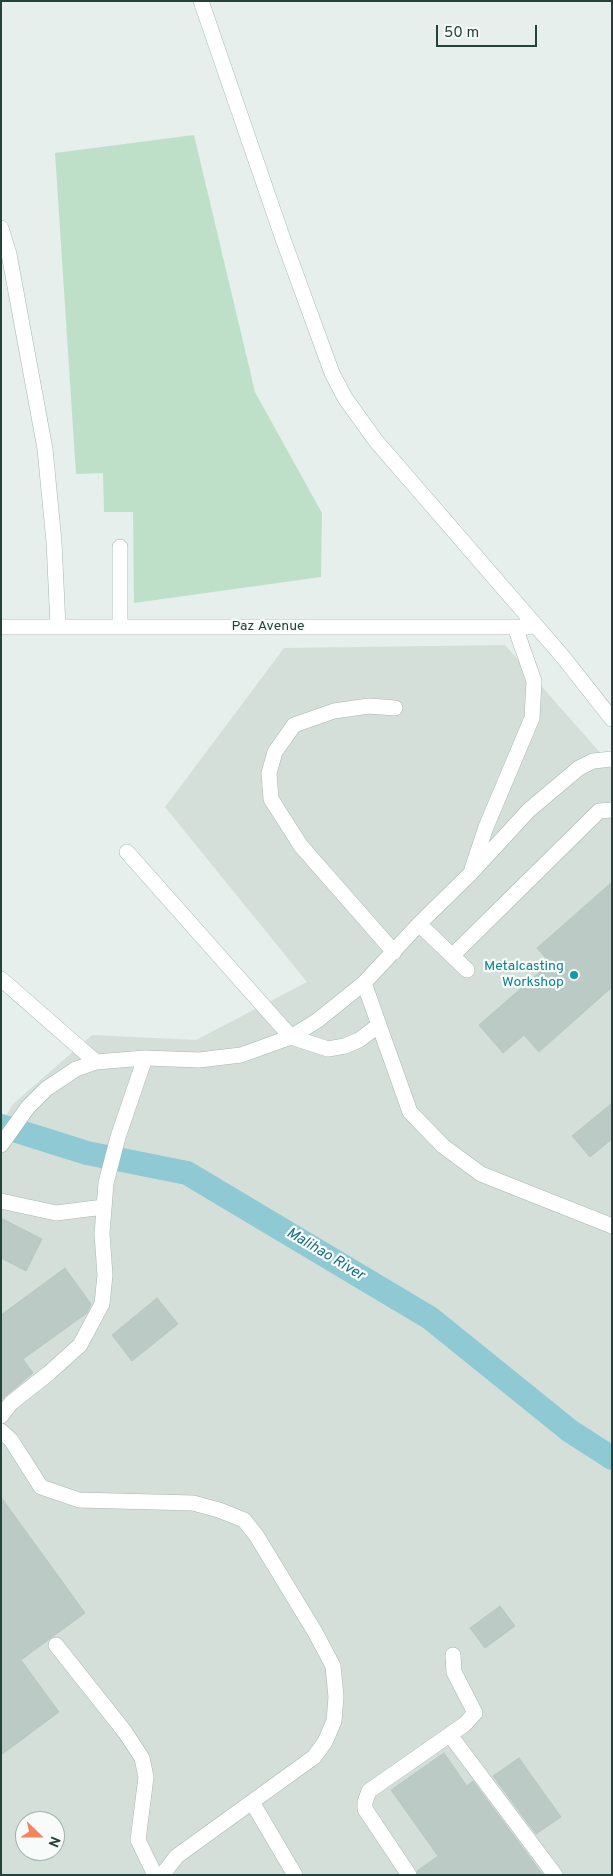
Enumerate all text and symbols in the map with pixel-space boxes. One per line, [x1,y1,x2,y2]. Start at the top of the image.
scale bar [438,15,539,47]
text: 50 m [444,24,479,43]
street label: Paz Avenue [231,619,305,635]
place label: Metalcasting Workshop [484,959,564,992]
marker: Metalcasting Workshop [568,969,580,981]
water label: Malihao River [283,1225,367,1285]
north arrow [15,1811,65,1861]
text: N [44,1834,63,1849]

